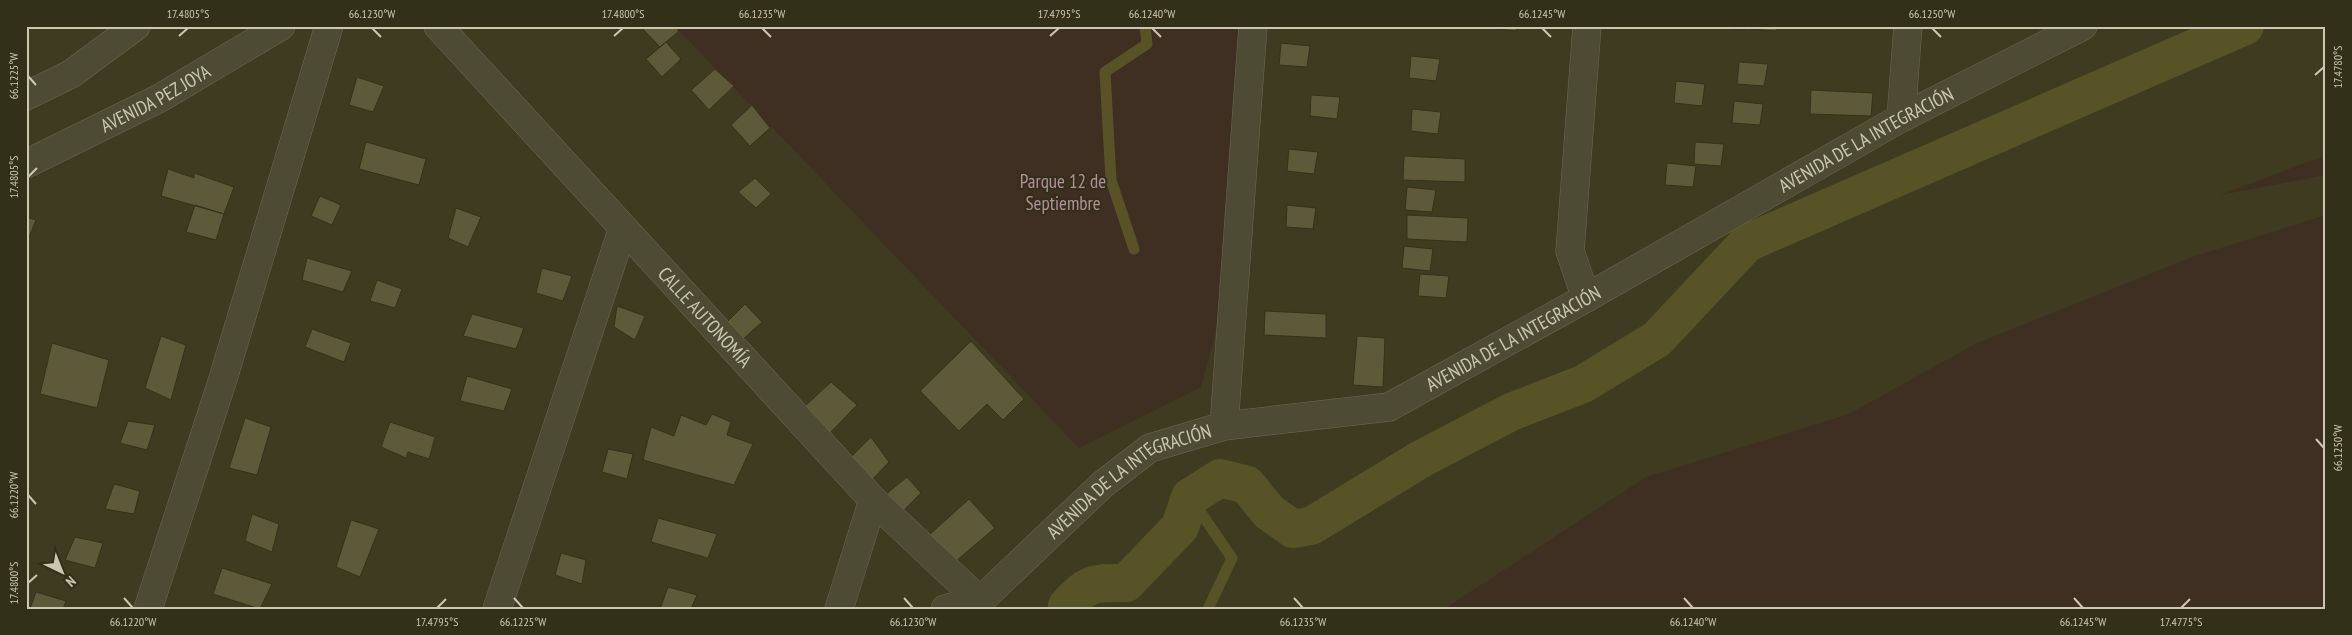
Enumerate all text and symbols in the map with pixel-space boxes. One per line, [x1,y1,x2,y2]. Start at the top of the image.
text: 17.4805°S [167,6,209,21]
text: 66.1230°W [349,6,395,21]
text: 17.4800°S [602,6,644,21]
text: 66.1235°W [739,6,785,21]
text: 17.4795°S [1038,6,1080,21]
text: 66.1240°W [1129,6,1175,21]
text: 66.1245°W [1519,6,1565,21]
text: 66.1250°W [1909,6,1955,21]
text: 17.4780°S [2330,46,2345,88]
text: 66.1225°W [6,53,21,99]
street label: AVENIDA PEZ JOYA [96,59,215,138]
street label: AVENIDA DE LA INTEGRACIÓN [1774,82,1957,197]
text: 17.4805°S [6,156,21,198]
park label: Parque 12 de Septiembre [1020,169,1106,215]
street label: CALLE AUTONOMÍA [653,262,757,372]
street label: AVENIDA DE LA INTEGRACIÓN [1421,280,1605,396]
street label: AVENIDA DE LA INTEGRACIÓN [1041,418,1214,544]
text: 66.1250°W [2330,425,2345,471]
text: 66.1220°W [6,472,21,518]
north arrow [38,548,88,598]
text: 17.4800°S [6,562,21,604]
text: N [62,572,80,591]
text: 66.1220°W [110,614,156,629]
text: 17.4795°S [416,614,458,629]
text: 66.1225°W [500,614,546,629]
text: 66.1230°W [890,614,936,629]
text: 66.1235°W [1280,614,1326,629]
text: 66.1240°W [1670,614,1716,629]
text: 66.1245°W [2060,614,2106,629]
text: 17.4775°S [2160,614,2202,629]

